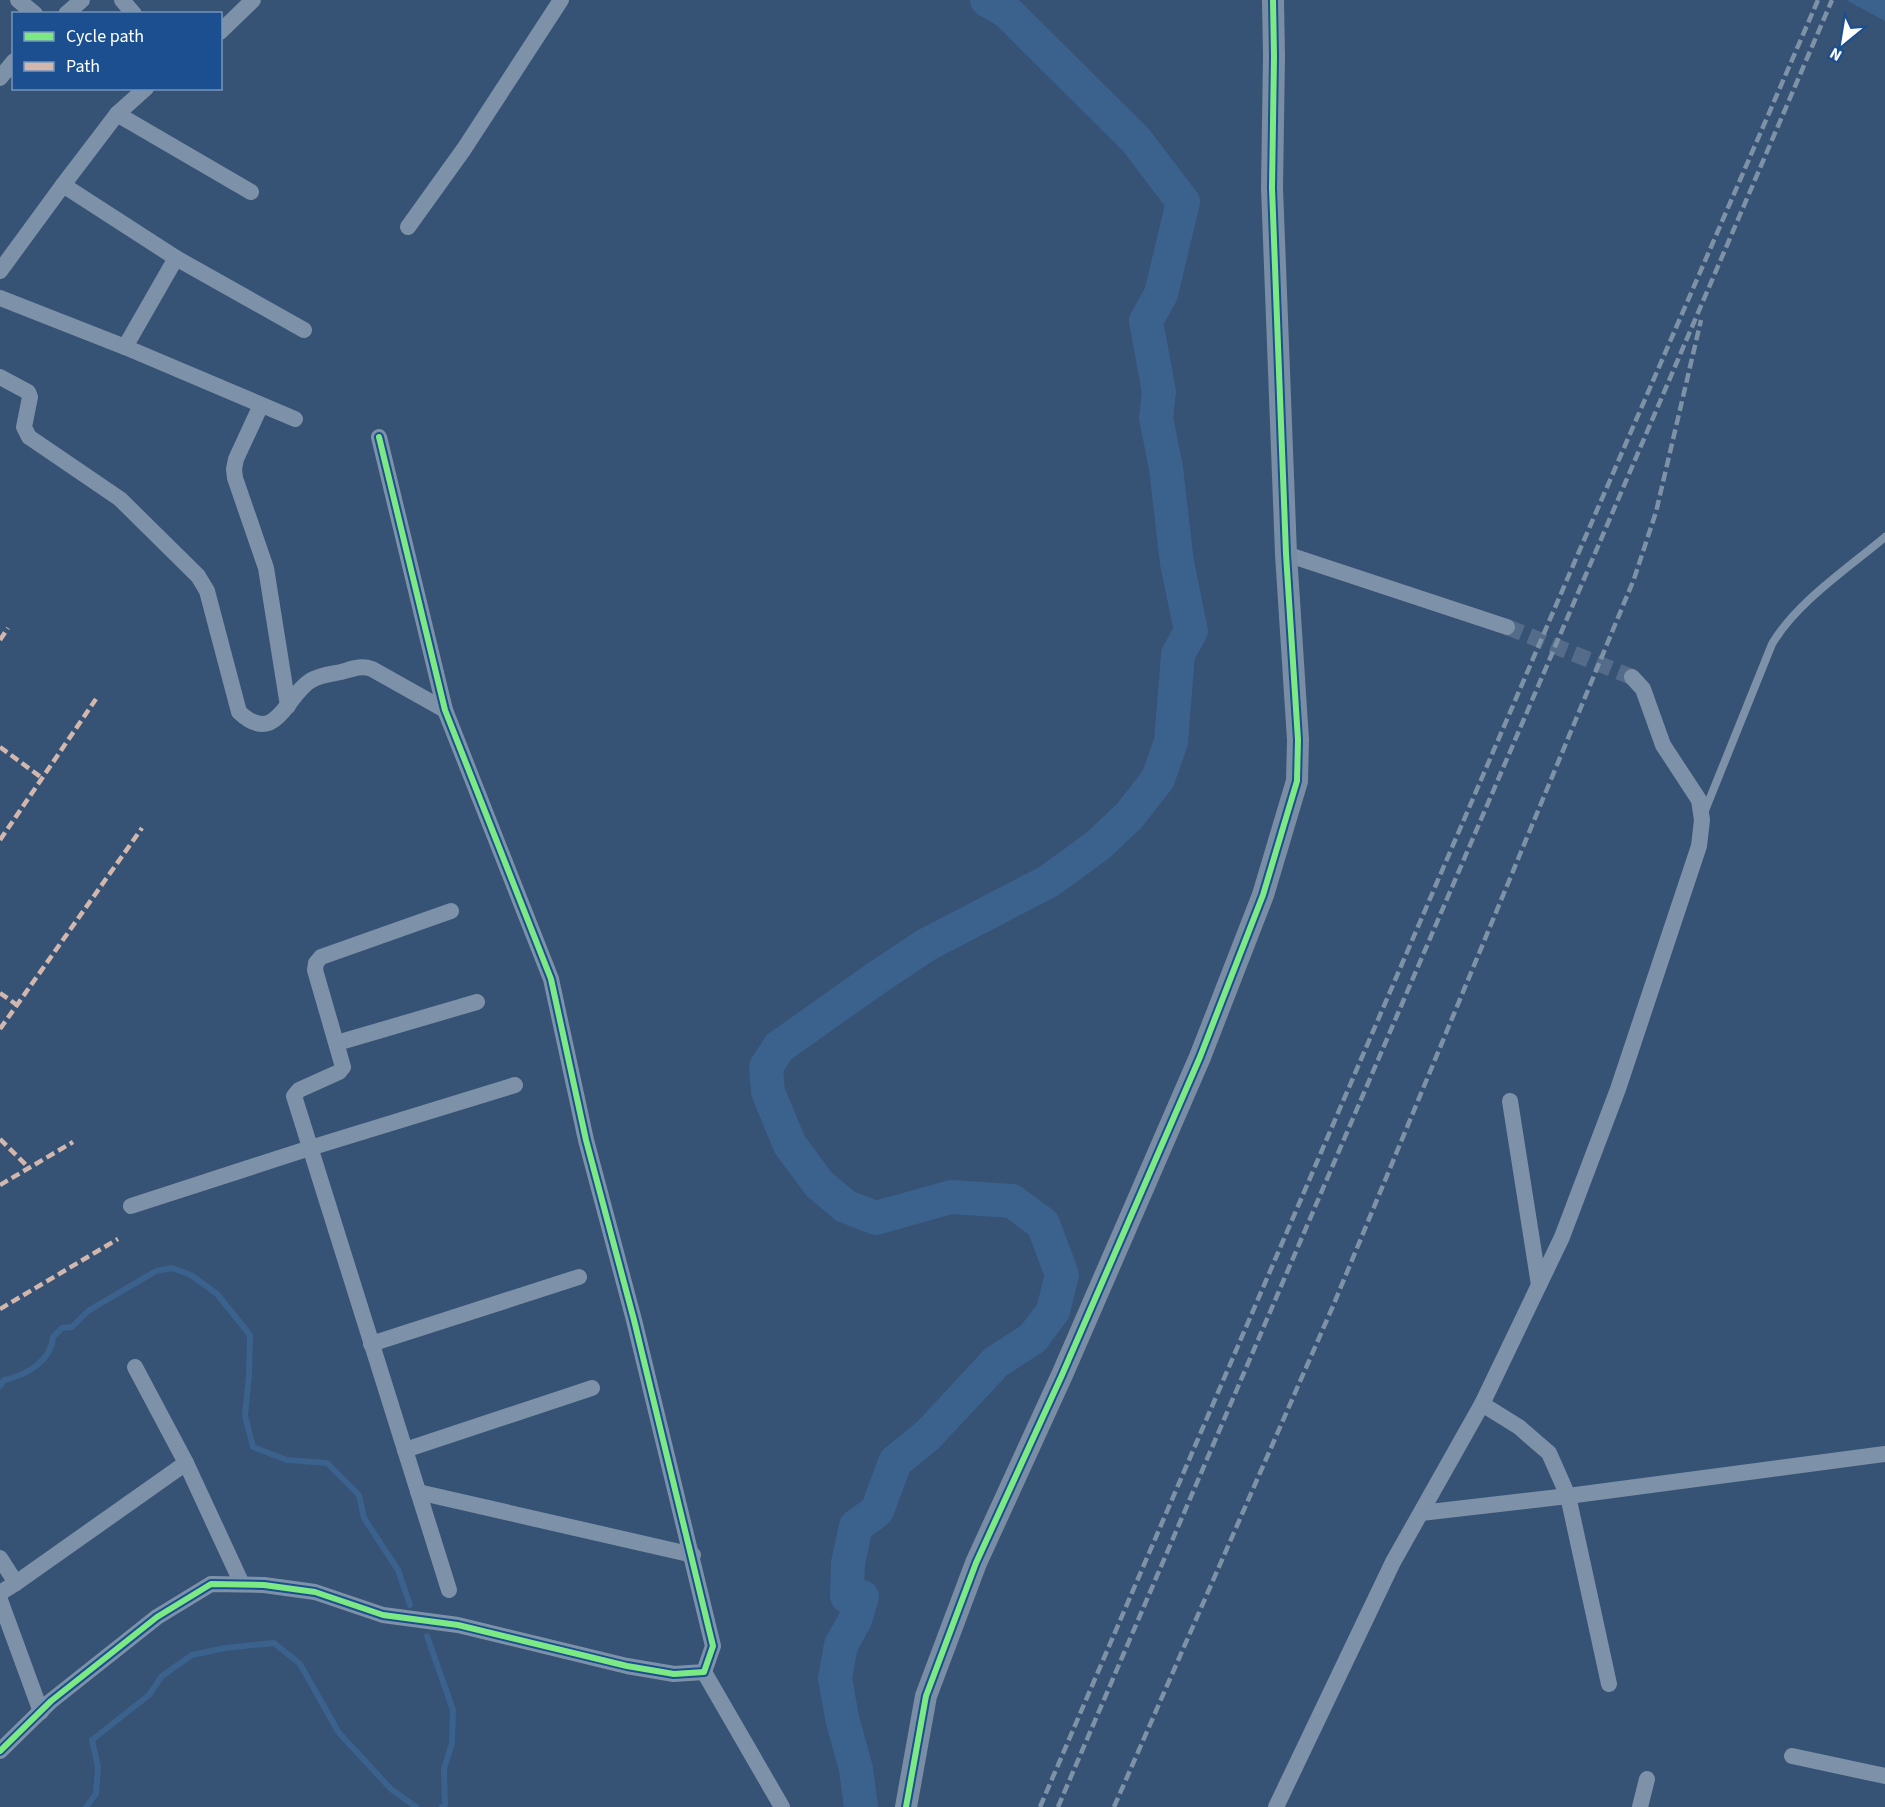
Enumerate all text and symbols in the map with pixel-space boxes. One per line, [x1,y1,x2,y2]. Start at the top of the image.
legend [12,12,222,90]
north arrow [1813,12,1873,72]
text: Cycle path [66,24,144,49]
text: N [1826,42,1846,66]
text: Path [66,54,100,79]

